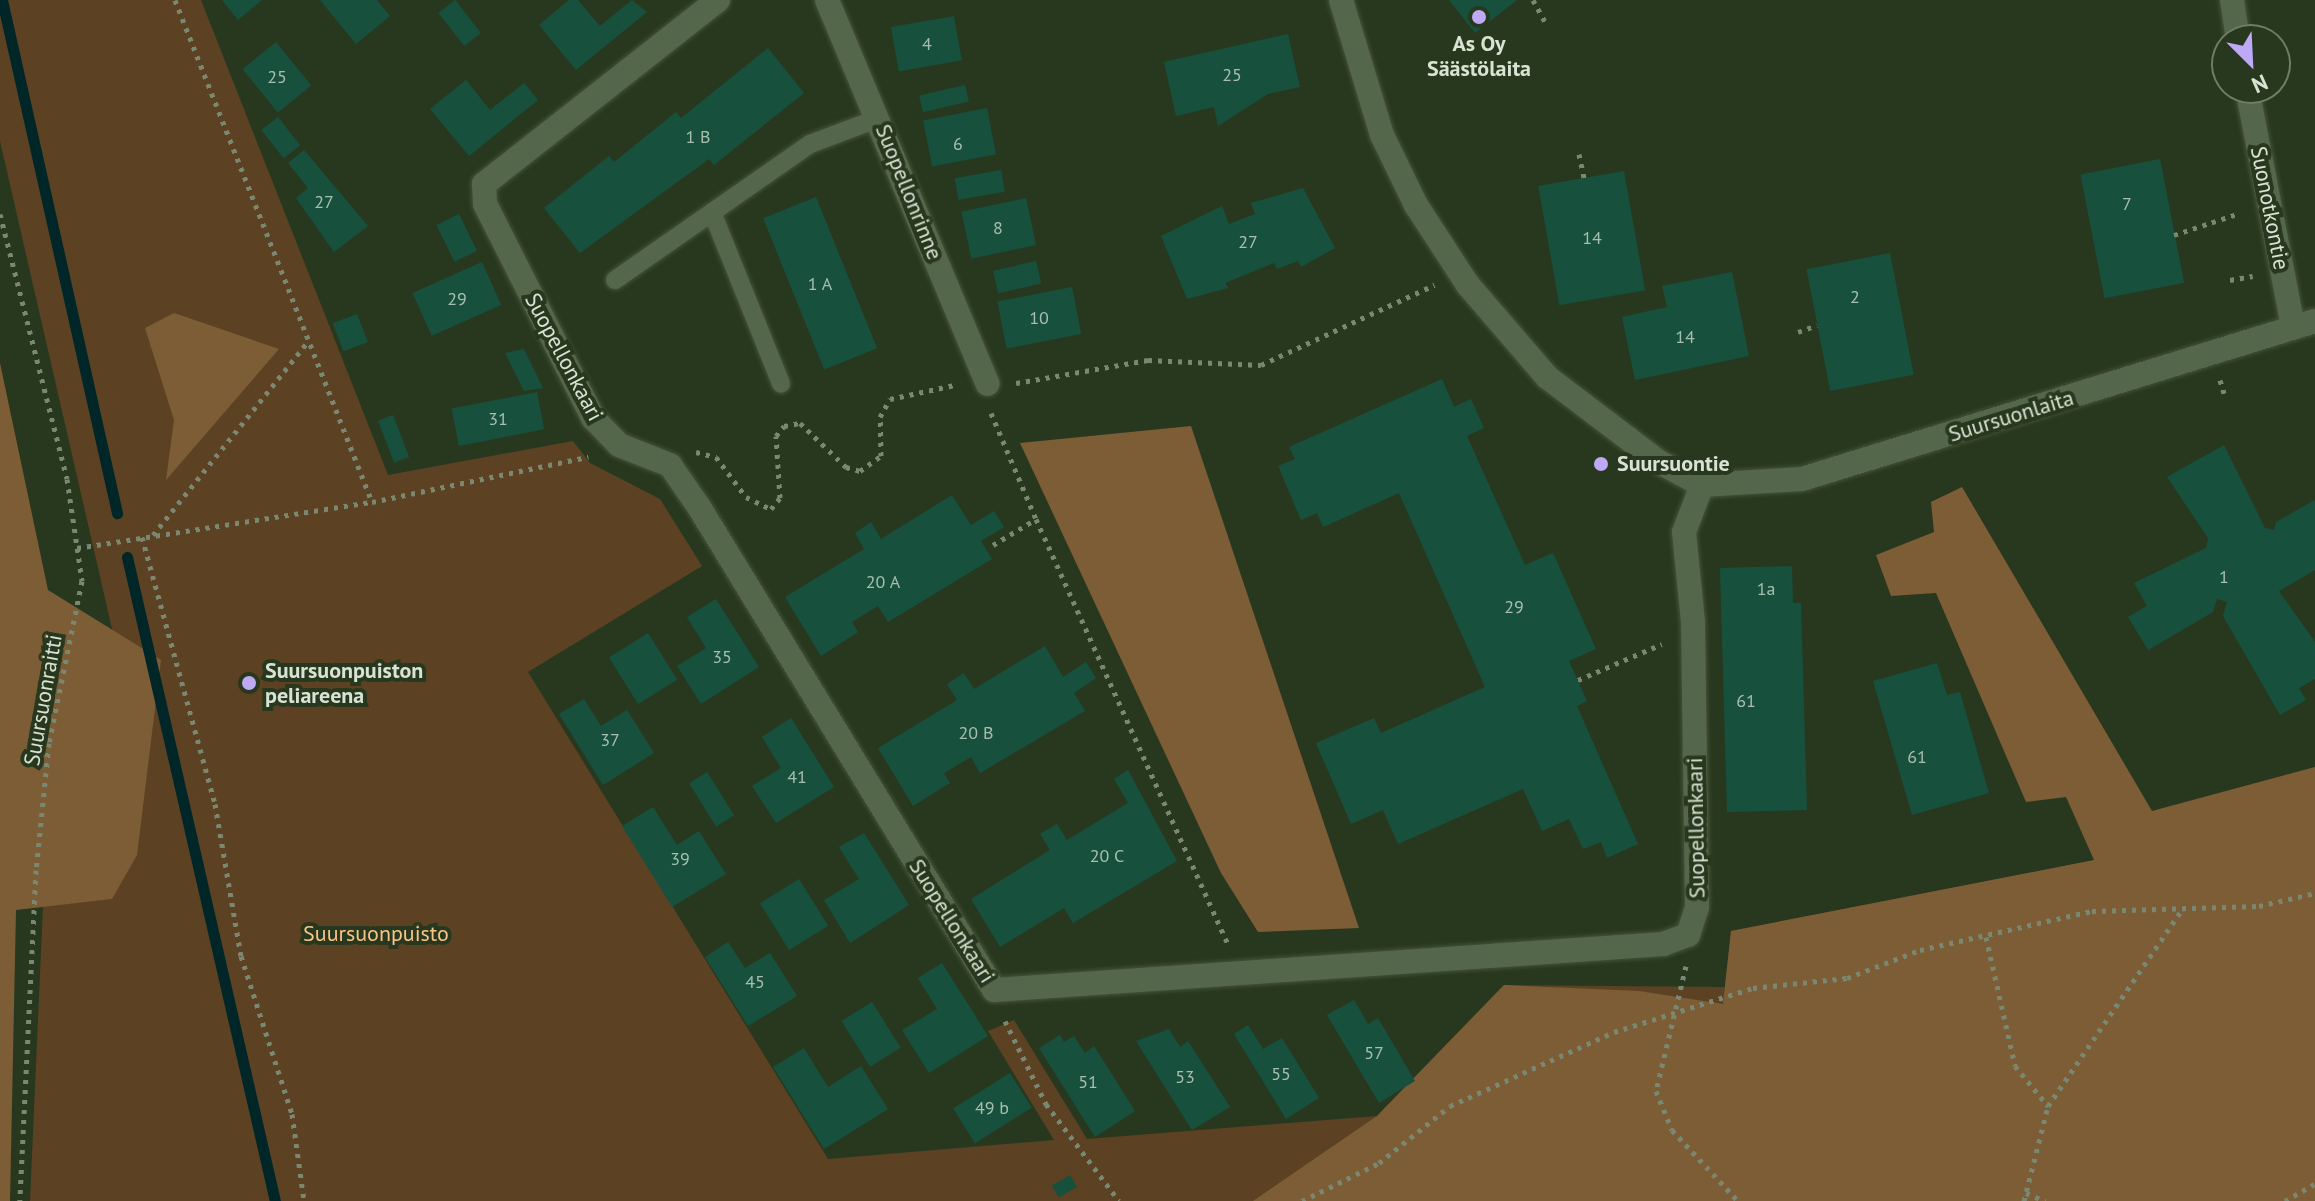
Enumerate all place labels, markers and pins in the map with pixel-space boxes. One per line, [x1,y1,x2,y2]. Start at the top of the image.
marker: As Oy Säästölaita [1470,8,1488,26]
place label: As Oy Säästölaita [1427,30,1531,82]
place label: Suursuontie [1617,451,1730,477]
marker: Suursuontie [1592,455,1610,473]
place label: Suursuonpuiston peliareena [265,657,423,708]
marker: Suursuonpuiston peliareena [240,674,258,692]

